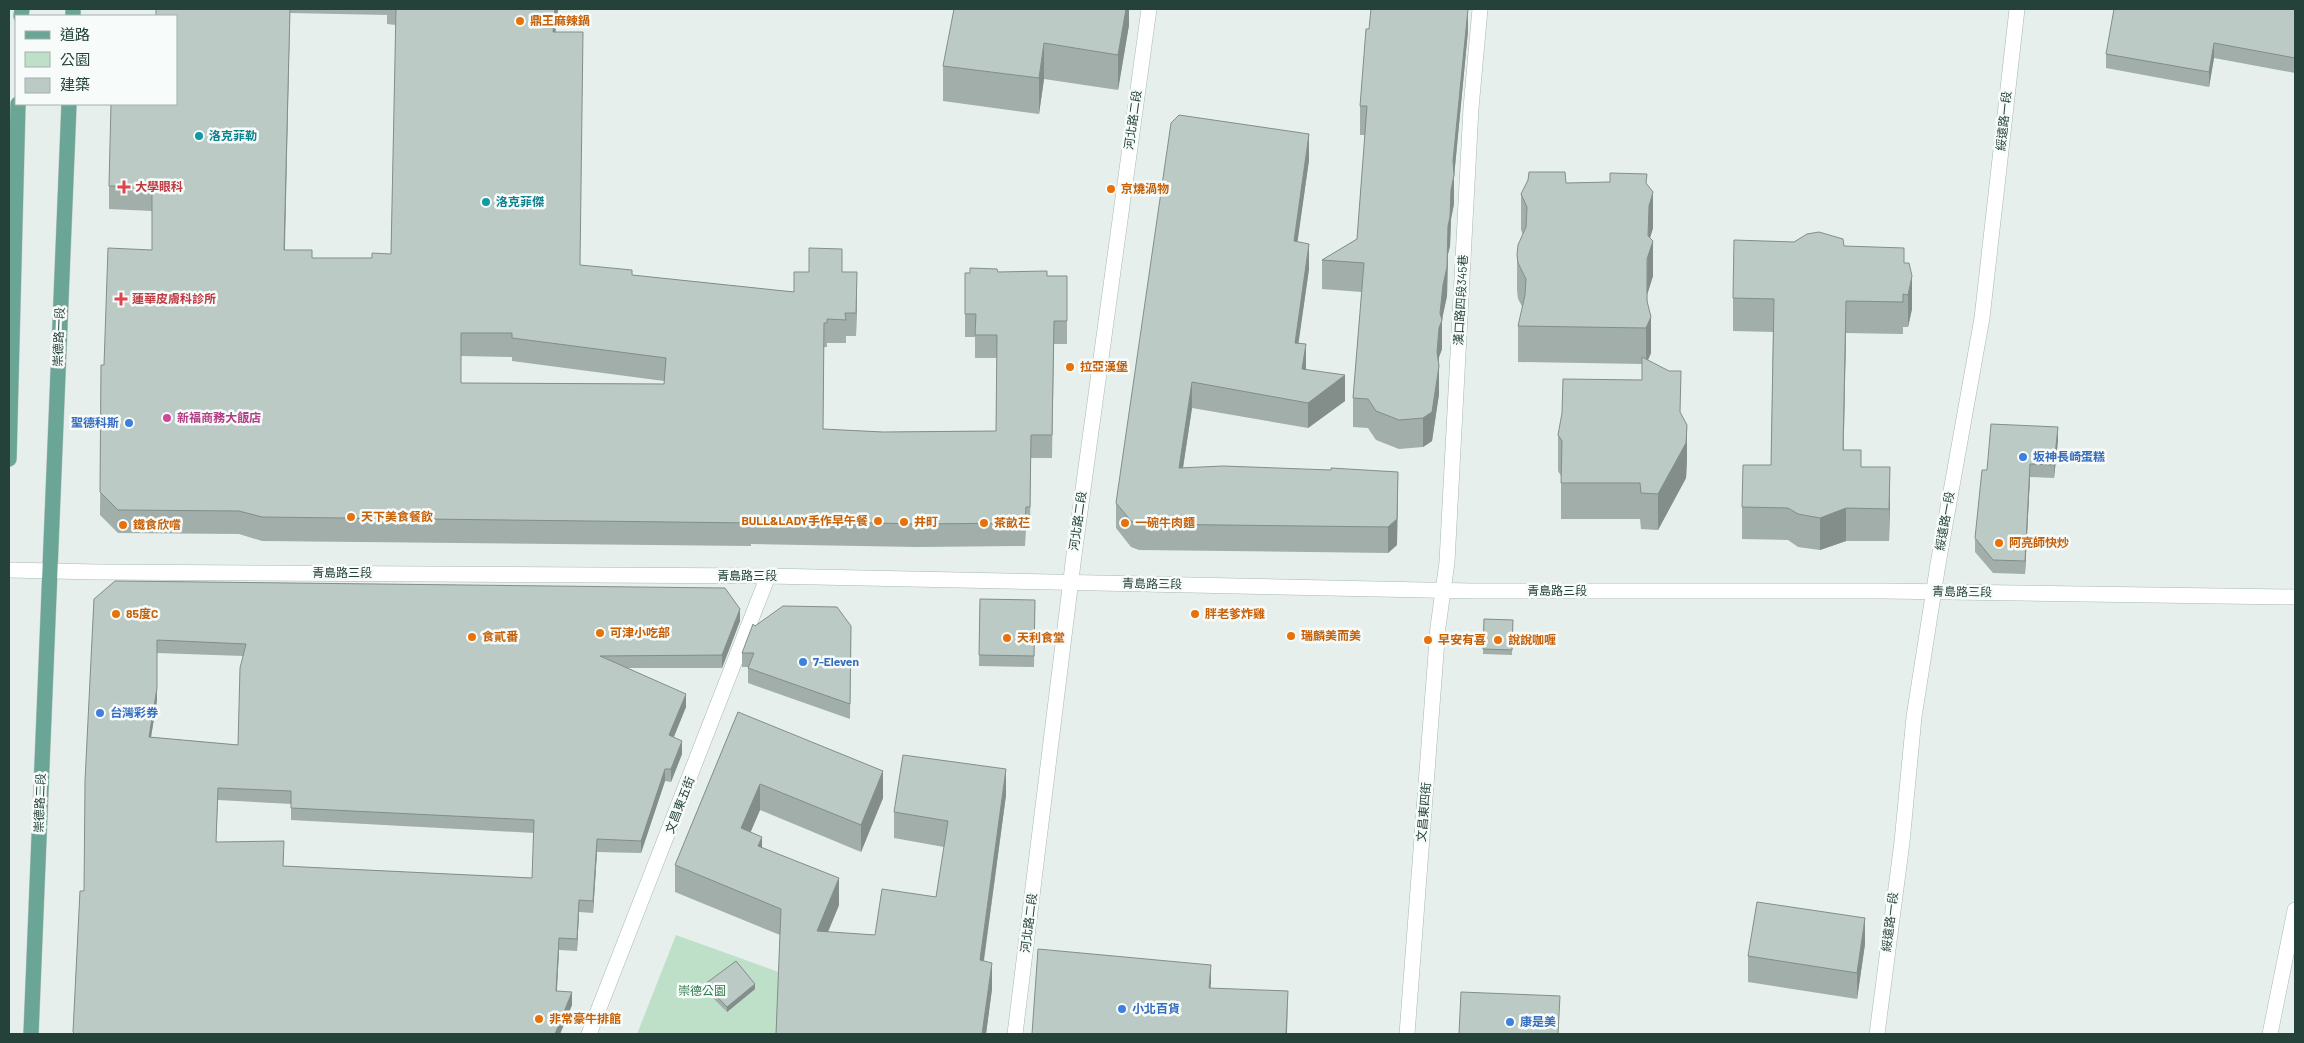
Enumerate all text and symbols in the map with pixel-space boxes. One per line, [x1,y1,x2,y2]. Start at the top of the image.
place label: 鼎王麻辣鍋 [530,13,590,27]
legend [15,15,178,105]
marker: 鼎王麻辣鍋 [514,15,526,27]
text: 道路 [60,25,90,43]
text: 公園 [60,50,90,68]
text: 建築 [60,75,90,93]
street label: 河北路二段 [1121,89,1143,151]
street label: 綏遠路一段 [1993,90,2013,151]
place label: 洛克菲勒 [209,128,257,142]
marker: 洛克菲勒 [193,130,205,142]
place label: 大學眼科 [135,179,183,193]
marker: 大學眼科 [117,180,131,194]
place label: 京燒渦物 [1121,181,1169,195]
marker: 京燒渦物 [1105,183,1117,195]
place label: 洛克菲傑 [496,194,544,208]
marker: 洛克菲傑 [480,196,492,208]
street label: 漢口路四段345巷 [1451,254,1469,346]
place label: 蓮華皮膚科診所 [132,291,216,305]
marker: 蓮華皮膚科診所 [114,292,128,306]
street label: 崇德路一段 [50,307,66,367]
place label: 拉亞漢堡 [1080,359,1128,373]
marker: 拉亞漢堡 [1064,361,1076,373]
place label: 新福商務大飯店 [177,410,261,424]
marker: 新福商務大飯店 [161,412,173,424]
place label: 聖德科斯 [71,415,119,429]
marker: 聖德科斯 [123,417,135,429]
place label: 坂神長崎蛋糕 [2033,449,2105,463]
marker: 坂神長崎蛋糕 [2017,451,2029,463]
street label: 河北路二段 [1066,490,1088,552]
street label: 綏遠路一段 [1932,490,1956,552]
place label: 天下美食餐飲 [361,509,433,523]
marker: 天下美食餐飲 [345,511,357,523]
place label: BULL&LADY手作早午餐 [741,513,868,527]
place label: 井町 [914,514,938,528]
marker: BULL&LADY手作早午餐 [872,515,884,527]
place label: 茶畝芢 [994,515,1030,529]
place label: 一碗牛肉麵 [1135,515,1195,529]
marker: 井町 [898,516,910,528]
place label: 鐵食欣嚐 [133,517,181,531]
marker: 茶畝芢 [978,517,990,529]
marker: 一碗牛肉麵 [1119,517,1131,529]
marker: 鐵食欣嚐 [117,519,129,531]
place label: 阿亮師快炒 [2009,535,2069,549]
marker: 阿亮師快炒 [1993,537,2005,549]
street label: 青島路三段 [312,565,372,579]
street label: 青島路三段 [717,568,777,582]
street label: 青島路三段 [1122,575,1182,591]
street label: 青島路三段 [1527,583,1587,597]
street label: 青島路三段 [1932,583,1992,599]
place label: 85度C [126,606,158,620]
place label: 胖老爹炸雞 [1205,606,1265,620]
marker: 85度C [110,608,122,620]
marker: 胖老爹炸雞 [1189,608,1201,620]
place label: 可津小吃部 [610,625,670,639]
marker: 可津小吃部 [594,627,606,639]
place label: 瑞麟美而美 [1301,628,1361,642]
place label: 食貳番 [482,629,518,643]
place label: 天利食堂 [1017,630,1065,644]
marker: 瑞麟美而美 [1285,630,1297,642]
marker: 食貳番 [466,631,478,643]
marker: 天利食堂 [1001,632,1013,644]
place label: 早安有喜 [1438,632,1486,646]
place label: 說說咖喱 [1508,632,1556,646]
marker: 早安有喜 [1422,634,1434,646]
marker: 說說咖喱 [1492,634,1504,646]
place label: 7-Eleven [813,654,859,668]
marker: 7-Eleven [797,656,809,668]
place label: 台灣彩券 [110,705,159,719]
marker: 台灣彩券 [94,707,106,719]
street label: 崇德路二段 [31,773,47,833]
street label: 文昌東五街 [662,774,696,835]
street label: 文昌東四街 [1413,781,1433,842]
street label: 綏遠路一段 [1878,891,1900,953]
street label: 河北路二段 [1017,892,1039,954]
park label: 崇德公園 [678,983,726,997]
place label: 小北百貨 [1132,1001,1180,1015]
marker: 小北百貨 [1116,1003,1128,1015]
place label: 非常豪牛排館 [549,1011,621,1025]
marker: 非常豪牛排館 [533,1013,545,1025]
place label: 康是美 [1520,1014,1556,1028]
marker: 康是美 [1504,1016,1516,1028]

